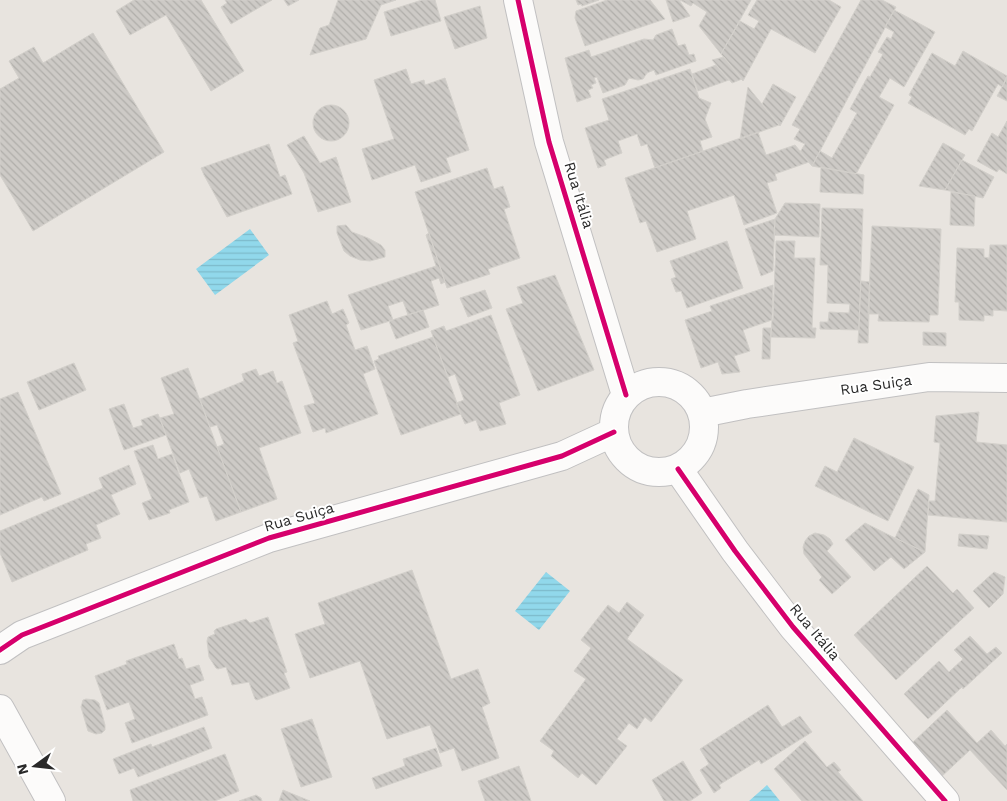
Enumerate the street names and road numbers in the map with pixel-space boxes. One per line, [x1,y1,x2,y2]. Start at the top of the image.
street label: Rua Itália [560,160,598,231]
street label: Rua Suiça [839,371,913,399]
street label: Rua Suiça [262,498,337,536]
street label: Rua Itália [786,600,844,664]

